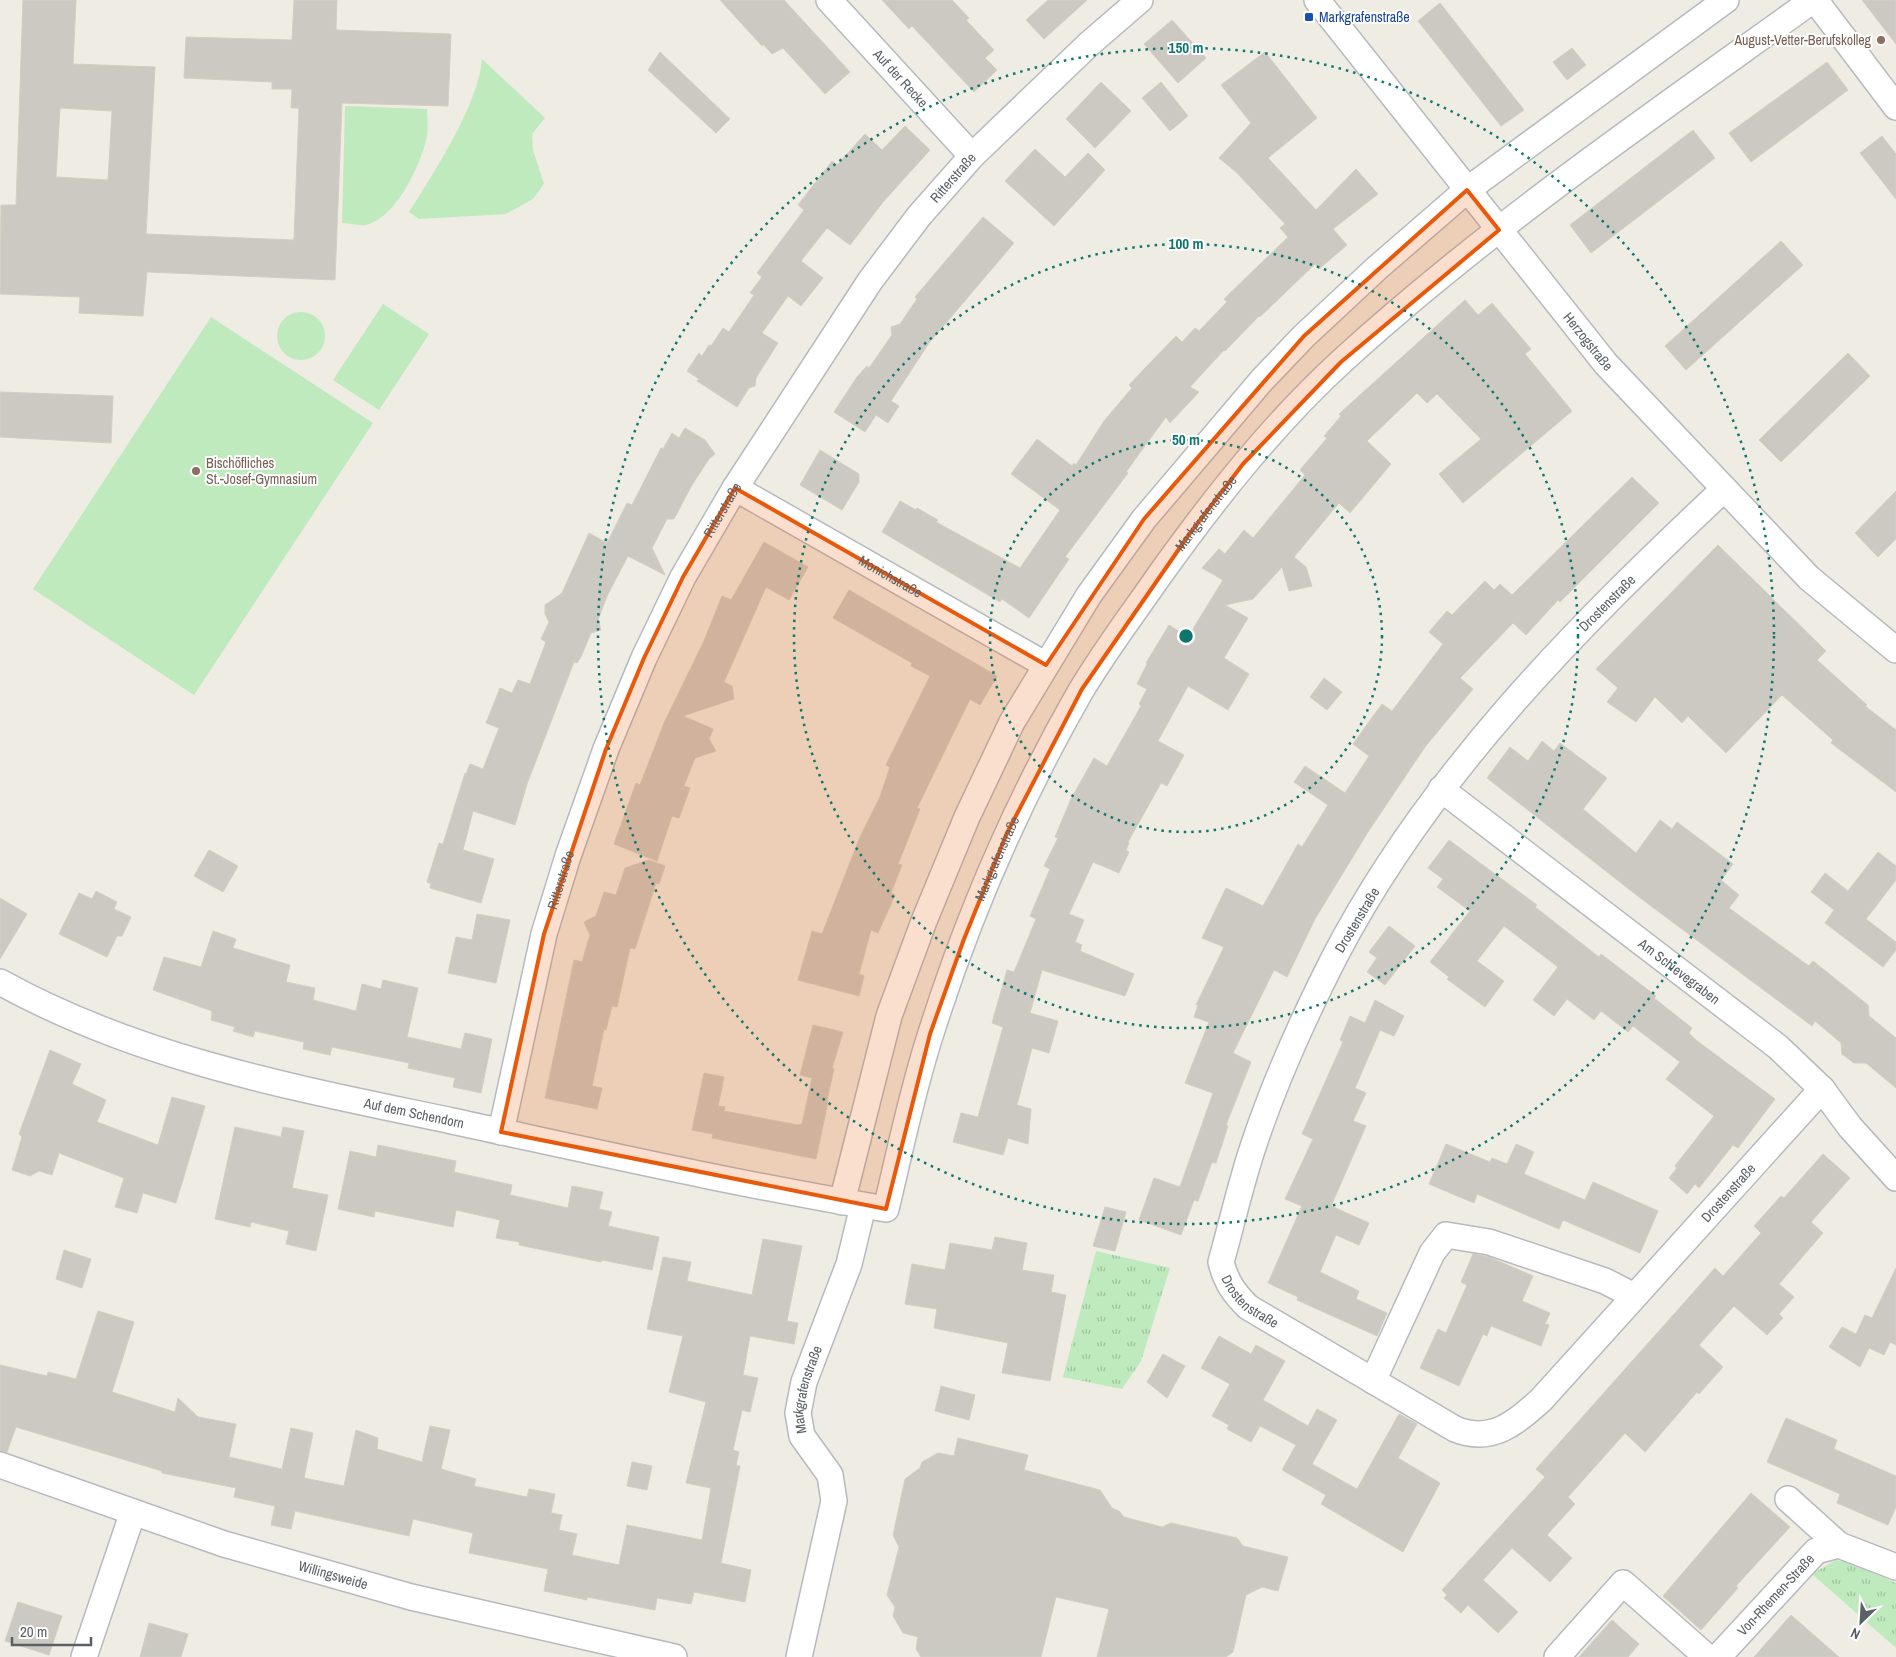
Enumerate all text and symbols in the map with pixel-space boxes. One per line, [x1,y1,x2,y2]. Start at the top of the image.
place label: Markgrafenstraße [1319,8,1410,26]
marker: Markgrafenstraße [1303,11,1315,23]
place label: August-Vetter-Berufskolleg [1733,31,1872,49]
marker: August-Vetter-Berufskolleg [1875,34,1887,46]
text: 150 m [1169,37,1203,58]
street label: Auf der Recke [869,44,932,111]
street label: Ritterstraße [926,149,980,206]
text: 100 m [1169,233,1203,254]
street label: Herzogstraße [1559,309,1617,375]
text: 50 m [1172,429,1200,450]
place label: Bischöfliches St.-Josef-Gymnasium [206,454,317,488]
marker: Bischöfliches St.-Josef-Gymnasium [190,465,202,477]
street label: Markgrafenstraße [1171,472,1241,555]
street label: Ritterstraße [699,479,745,541]
street label: Monichstraße [856,551,926,602]
street label: Drostenstraße [1575,571,1639,635]
centre of rings [1177,627,1195,645]
street label: Markgrafenstraße [971,813,1023,904]
street label: Ritterstraße [543,848,578,912]
street label: Drostenstraße [1331,884,1383,956]
street label: Am Schievegraben [1634,934,1723,1008]
street label: Auf dem Schendorn [361,1094,466,1132]
street label: Drostenstraße [1697,1160,1759,1226]
street label: Drostenstraße [1217,1272,1282,1332]
street label: Markgrafenstraße [789,1343,826,1435]
street label: Von-Rhemen-Straße [1733,1550,1818,1639]
street label: Willingsweide [296,1557,370,1593]
north arrow [1836,1597,1886,1647]
scale bar [12,1614,91,1646]
text: 20 m [20,1621,47,1642]
text: N [1848,1624,1863,1644]

